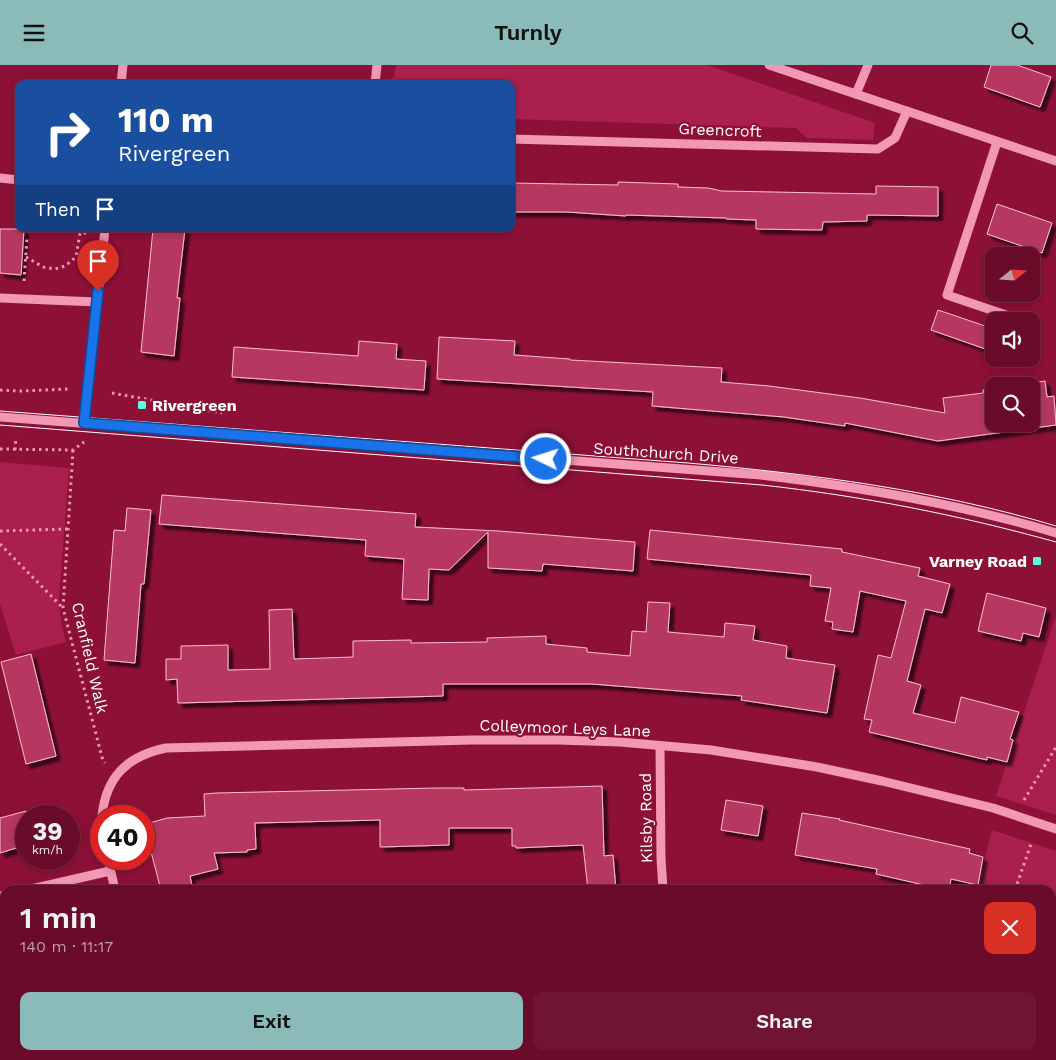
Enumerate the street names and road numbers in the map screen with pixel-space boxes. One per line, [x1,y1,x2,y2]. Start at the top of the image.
street label: Greencroft [678,119,762,141]
street label: Southchurch Drive [593,438,739,468]
street label: Cranfield Walk [68,600,112,716]
street label: Colleymoor Leys Lane [479,716,651,740]
street label: Kilsby Road [636,773,656,863]

